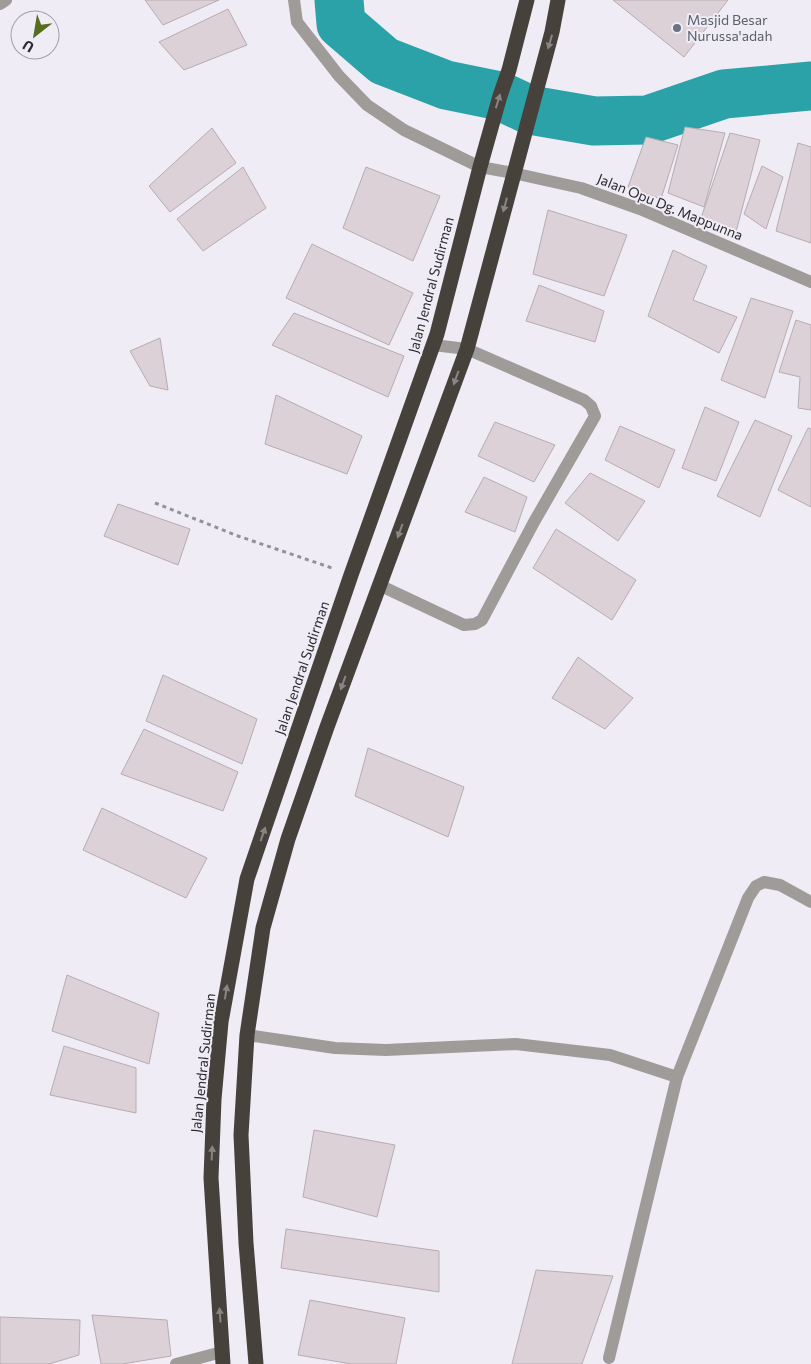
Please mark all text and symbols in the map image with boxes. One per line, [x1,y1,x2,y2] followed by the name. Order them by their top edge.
[10,10,60,60] north arrow
[687,11,772,44] place label: Masjid Besar Nurussa'adah
[671,22,683,34] marker: Masjid Besar Nurussa'adah
[545,34,553,49] one-way arrow
[19,37,37,56] text: U
[495,93,503,108] one-way arrow
[595,170,745,244] street label: Jalan Opu Dg. Mappunna
[500,198,508,213] one-way arrow
[404,215,457,355] street label: Jalan Jendral Sudirman
[452,371,460,386] one-way arrow
[396,523,403,538] one-way arrow
[271,599,332,737] street label: Jalan Jendral Sudirman
[339,676,347,691] one-way arrow
[260,826,267,841] one-way arrow
[223,983,231,999] one-way arrow
[187,992,218,1134] street label: Jalan Jendral Sudirman
[208,1145,216,1161] one-way arrow
[215,1307,223,1323] one-way arrow

